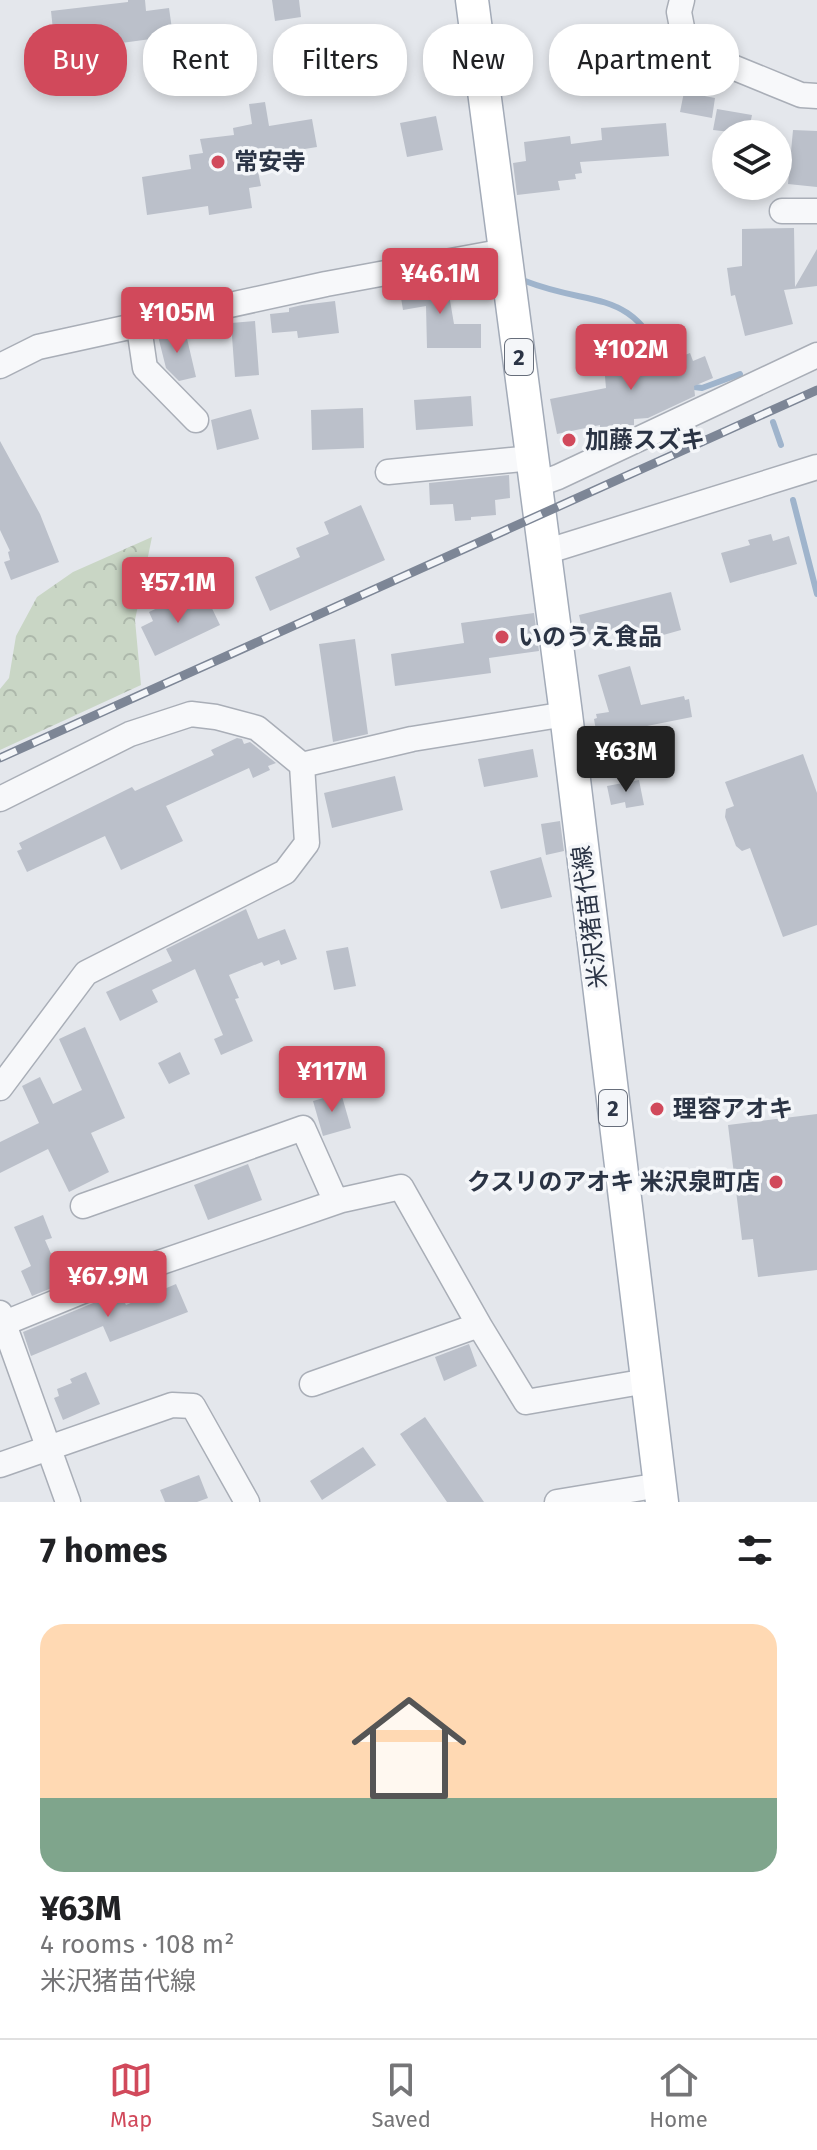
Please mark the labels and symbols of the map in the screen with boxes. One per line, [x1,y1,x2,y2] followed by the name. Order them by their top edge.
[234,148,306,176] place label: 常安寺
[209,153,227,171] marker: 常安寺
[375,248,505,316] pin: ¥46.1M
[121,287,233,355] pin: ¥105M
[575,324,687,392] pin: ¥102M
[505,339,533,375] road number: 2
[585,426,705,454] place label: 加藤スズキ
[560,431,578,449] marker: 加藤スズキ
[113,557,243,625] pin: ¥57.1M
[518,623,662,651] place label: いのうえ食品
[493,628,511,646] marker: いのうえ食品
[579,726,673,794] pin: ¥63M
[567,844,613,990] street label: 米沢猪苗代線
[276,1046,388,1114] pin: ¥117M
[599,1090,627,1126] road number: 2
[673,1095,793,1123] place label: 理容アオキ
[648,1100,666,1118] marker: 理容アオキ
[467,1168,760,1196] place label: クスリのアオキ 米沢泉町店
[767,1173,785,1191] marker: クスリのアオキ 米沢泉町店
[43,1251,173,1319] pin: ¥67.9M

